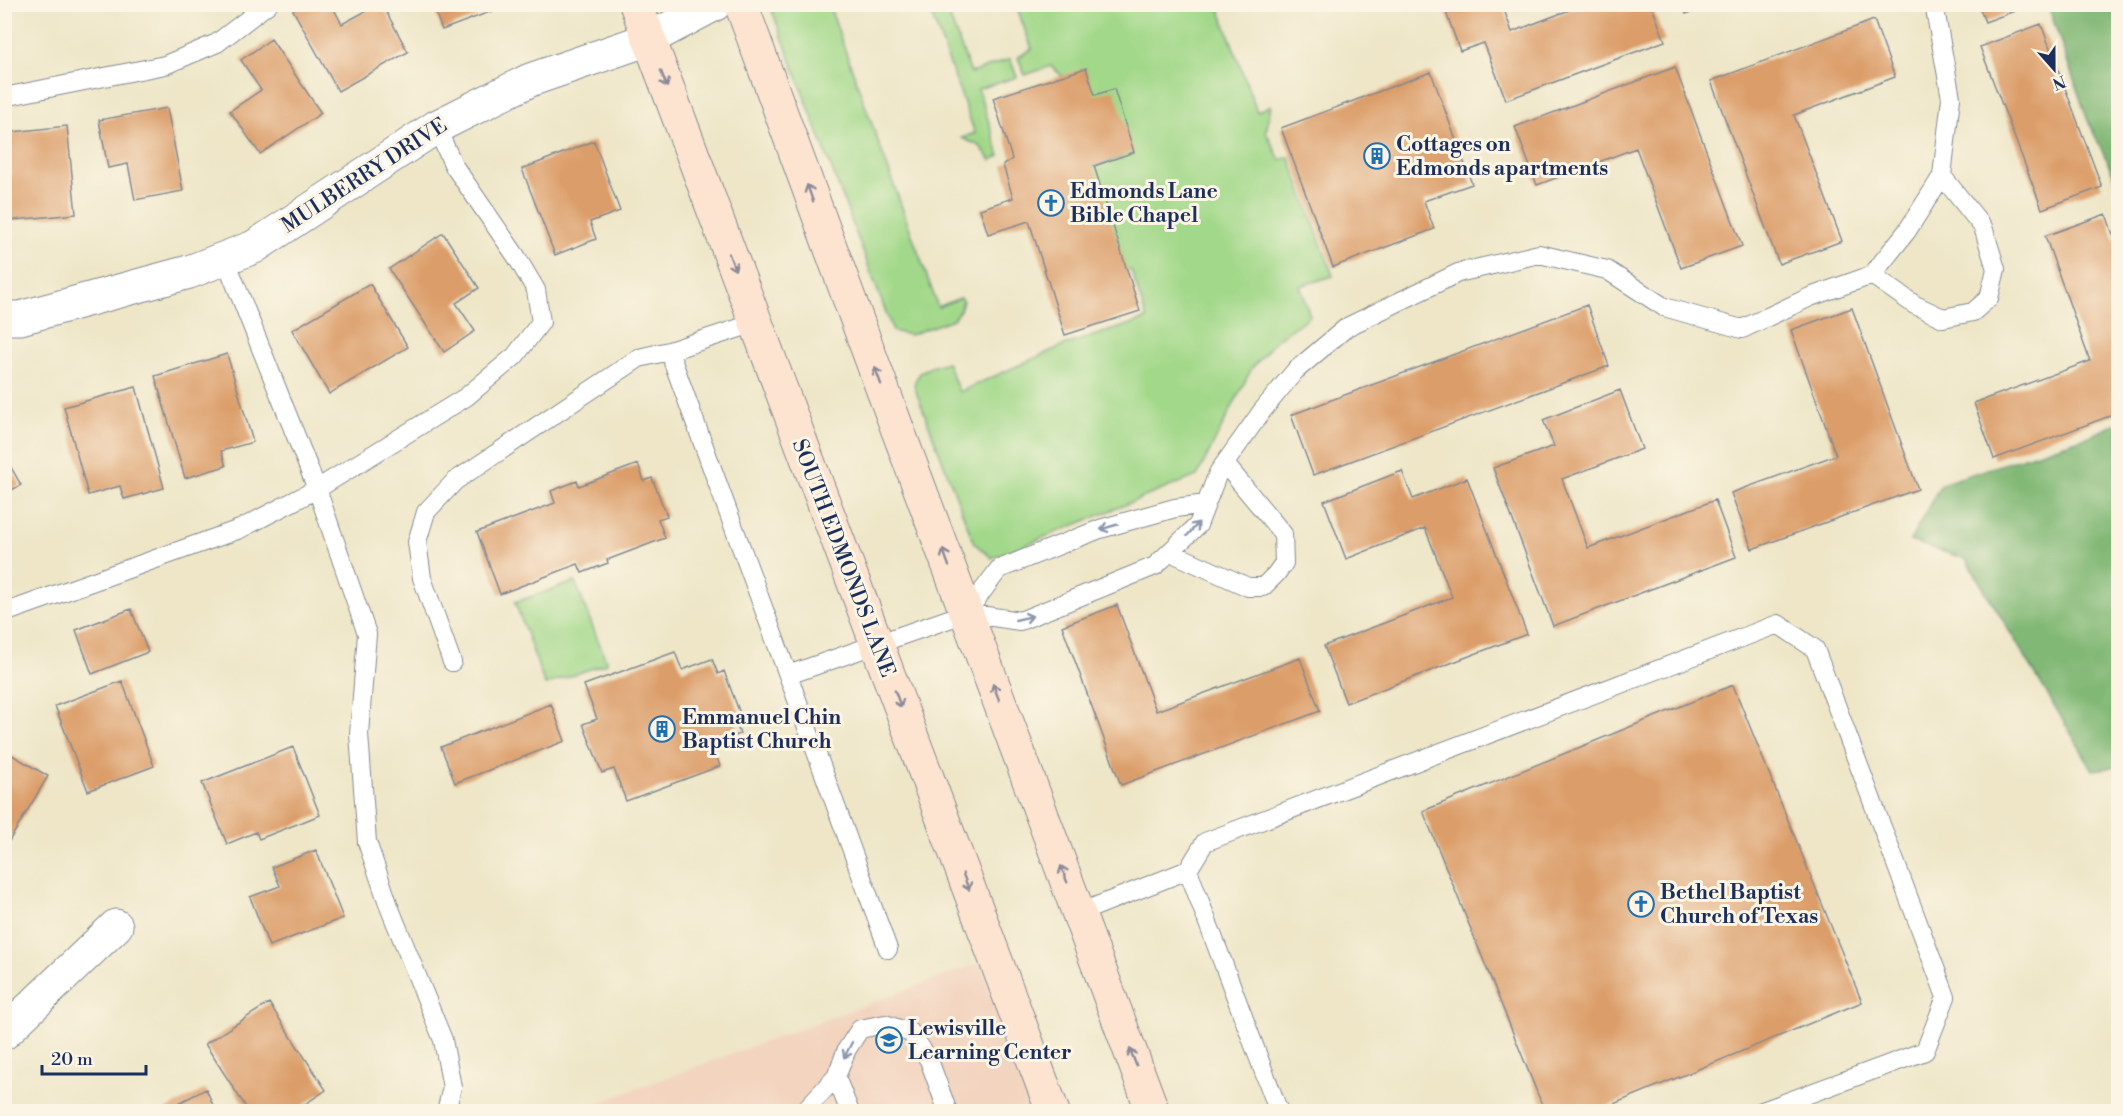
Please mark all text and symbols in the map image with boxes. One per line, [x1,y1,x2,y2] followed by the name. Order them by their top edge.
[2024,39,2084,99] north arrow
[659,69,670,88] one-way arrow
[2049,70,2069,94] text: N
[277,113,452,239] street label: MULBERRY DRIVE
[1396,132,1608,182] place label: Cottages on Edmonds apartments
[1362,141,1392,171] building icon: Cottages on Edmonds apartments
[1070,179,1218,229] place label: Edmonds Lane Bible Chapel
[804,184,815,202] one-way arrow
[1036,188,1066,218] church icon: Edmonds Lane Bible Chapel
[728,252,739,270] one-way arrow
[871,367,882,385] one-way arrow
[786,436,901,681] street label: SOUTH EDMONDS LANE
[1186,521,1200,536] one-way arrow
[1100,522,1119,533] one-way arrow
[939,549,950,568] one-way arrow
[1014,611,1033,623] one-way arrow
[989,683,1000,701] one-way arrow
[893,690,904,708] one-way arrow
[682,705,841,755] place label: Emmanuel Chin Baptist Church
[647,714,677,744] building icon: Emmanuel Chin Baptist Church
[1058,865,1069,884] one-way arrow
[962,872,973,891] one-way arrow
[1660,880,1818,930] place label: Bethel Baptist Church of Texas
[1626,889,1656,919] church icon: Bethel Baptist Church of Texas
[908,1016,1072,1066] place label: Lewisville Learning Center
[874,1025,904,1055] school or university icon: Lewisville Learning Center
[42,1038,146,1076] scale bar
[842,1040,854,1058] one-way arrow
[51,1048,93,1071] text: 20 m
[1127,1048,1138,1067] one-way arrow

